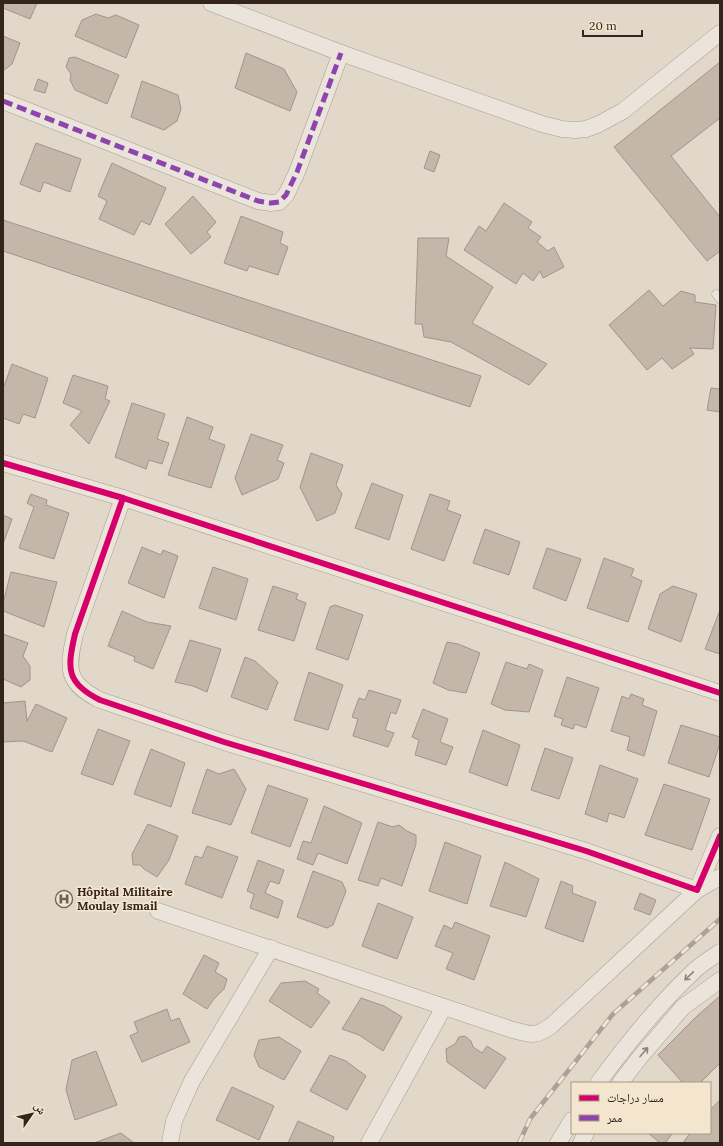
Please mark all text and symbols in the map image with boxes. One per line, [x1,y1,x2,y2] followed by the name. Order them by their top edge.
[583,12,642,38] scale bar
[589,18,617,33] text: 20 m
[77,884,173,913] place label: Hôpital Militaire Moulay Ismail
[54,889,74,909] hospital icon: Hôpital Militaire Moulay Ismail
[684,971,694,980] one-way arrow
[640,1047,649,1058] one-way arrow
[571,1082,711,1134] legend
[607,1090,664,1105] text: مسار دراجات
[12,1094,52,1134] north arrow
[30,1100,50,1118] text: ش
[606,1110,622,1125] text: ممر

